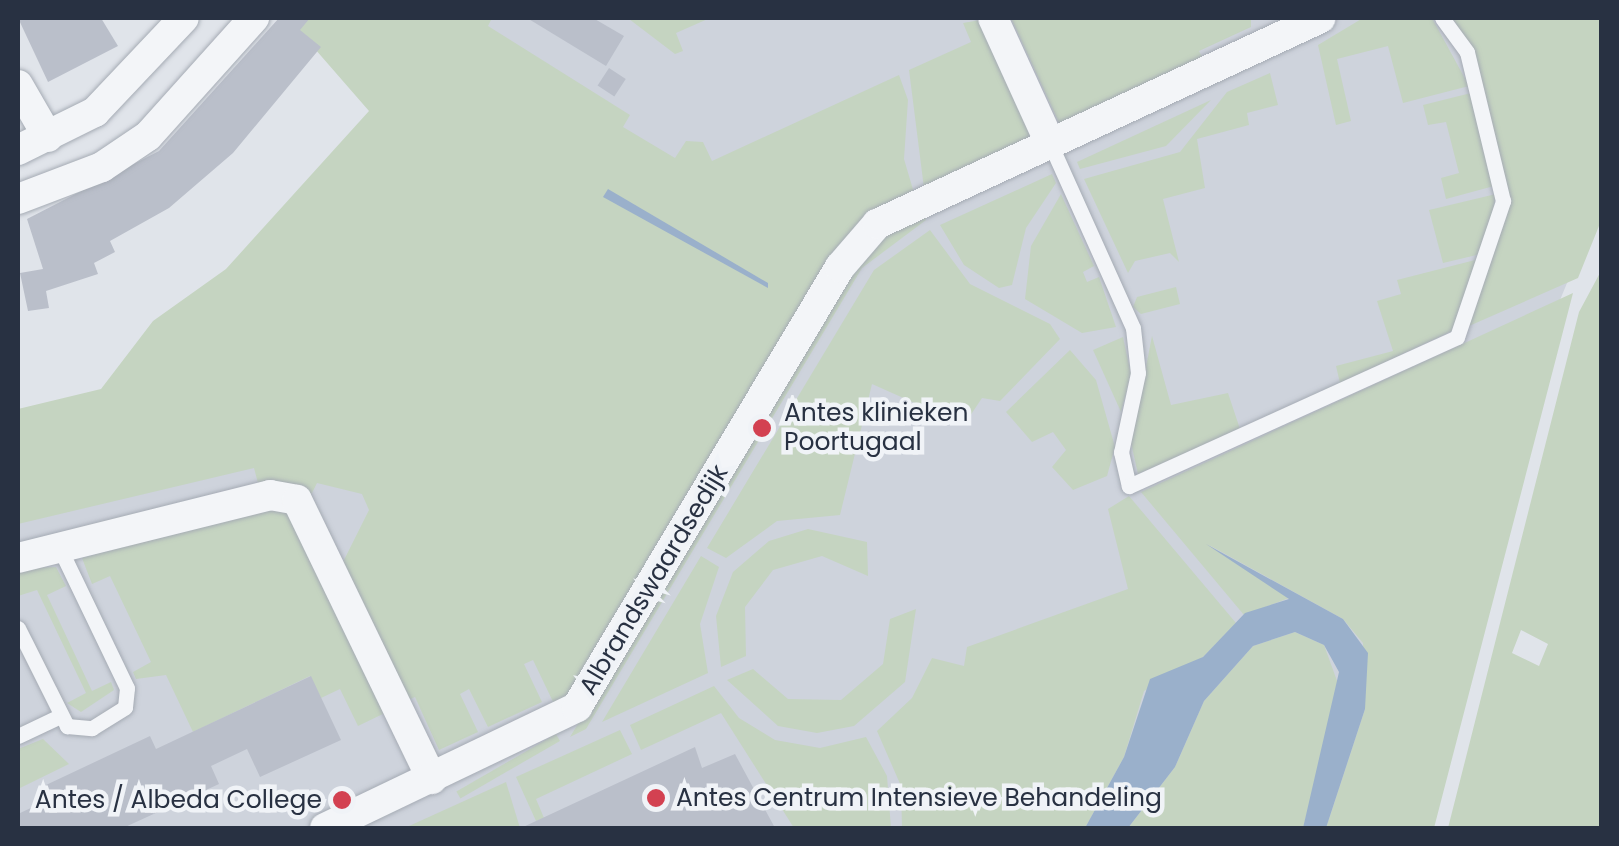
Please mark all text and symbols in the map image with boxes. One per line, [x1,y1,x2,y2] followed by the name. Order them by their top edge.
[784,399,968,458] place label: Antes klinieken Poortugaal
[749,415,775,441] marker: Antes klinieken Poortugaal
[573,459,735,701] street label: Albrandswaardsedijk
[676,783,1162,813] place label: Antes Centrum Intensieve Behandeling
[35,785,322,815] place label: Antes / Albeda College
[645,787,667,809] marker: Antes Centrum Intensieve Behandeling
[331,789,353,811] marker: Antes / Albeda College

